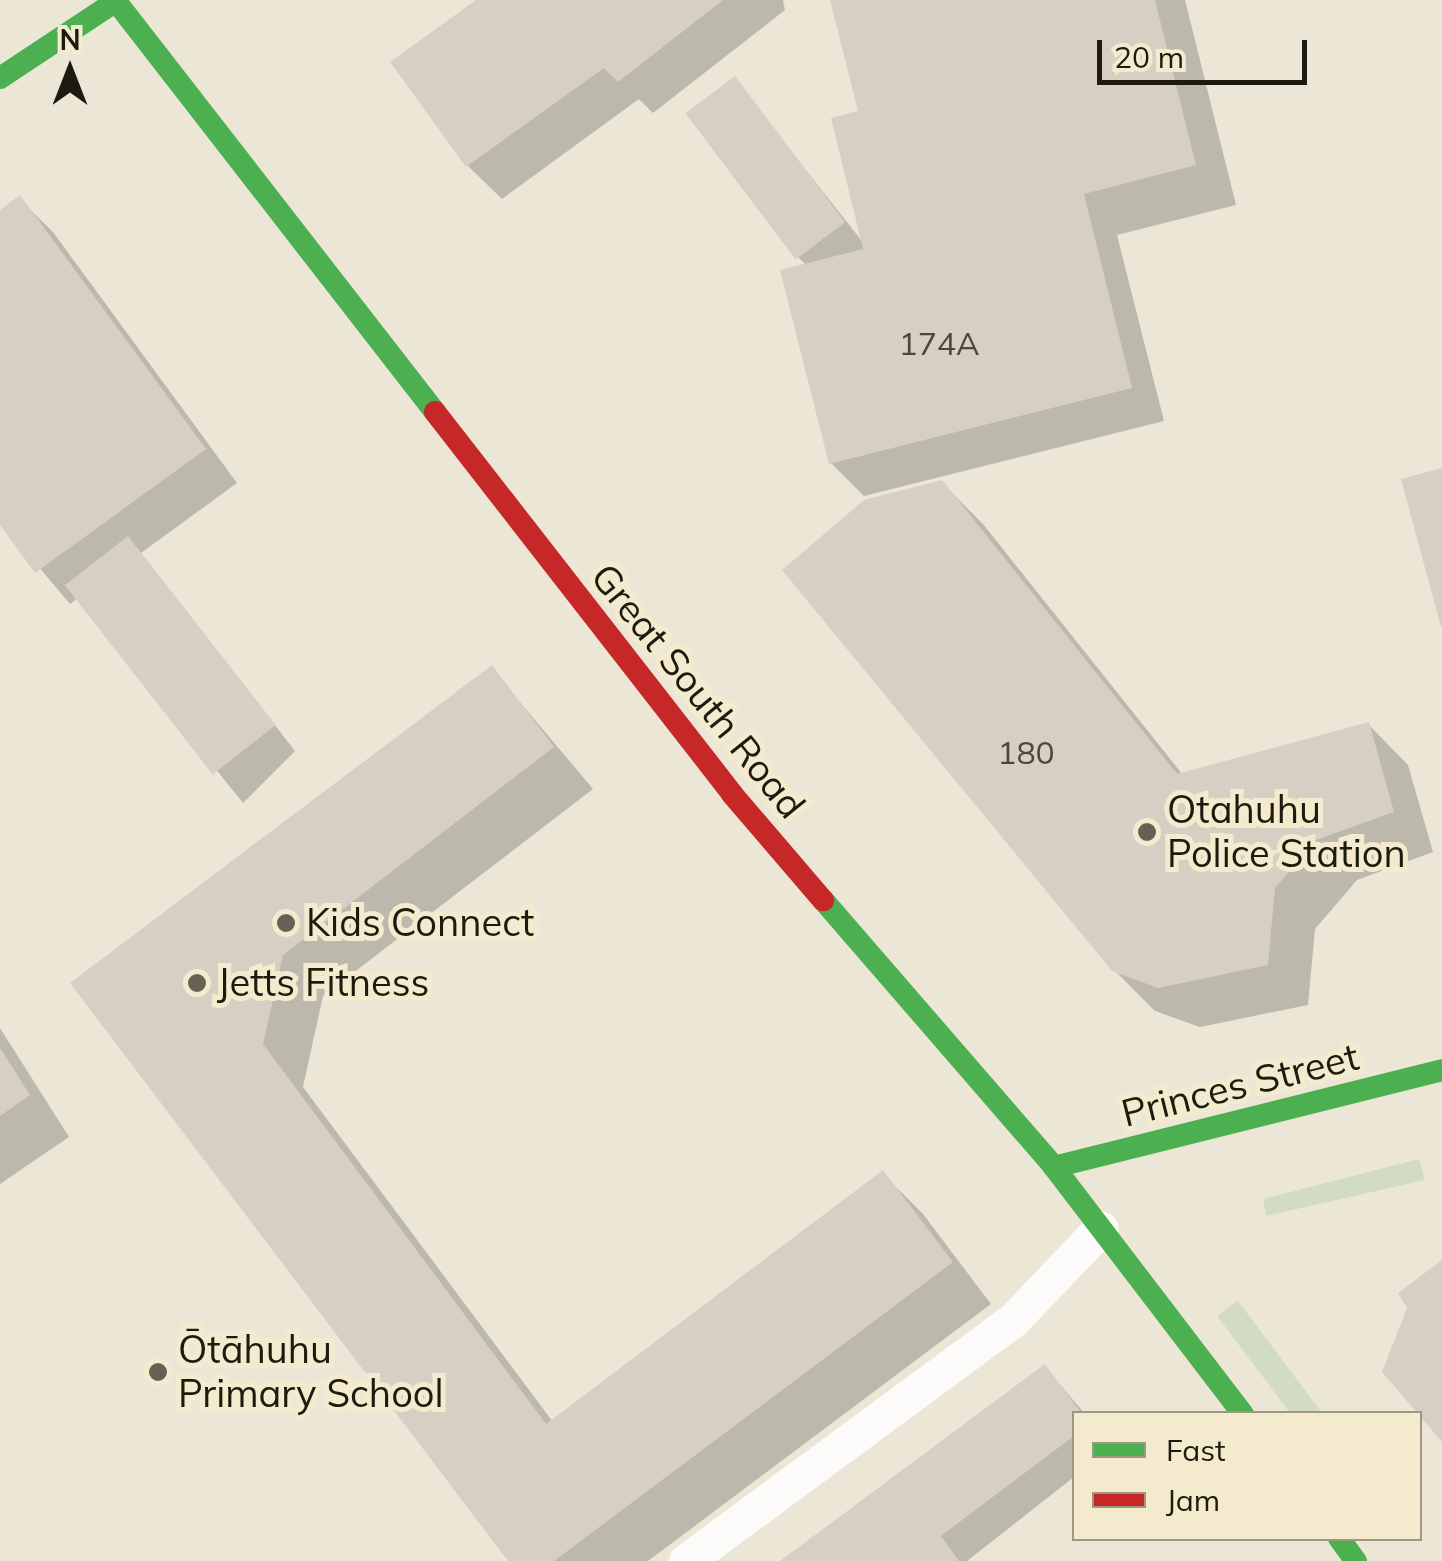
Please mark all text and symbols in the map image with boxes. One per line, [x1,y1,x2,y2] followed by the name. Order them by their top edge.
[20,20,120,120] north arrow
[1102,20,1312,82] scale bar
[59,22,81,57] text: N
[1114,38,1184,76] text: 20 m
[898,324,980,362] house number: 174A
[581,555,815,827] street label: Great South Road
[997,733,1055,771] house number: 180
[1167,787,1406,876] place label: Otahuhu Police Station
[1136,821,1158,843] marker: Otahuhu Police Station
[306,900,534,946] place label: Kids Connect
[275,912,297,934] marker: Kids Connect
[217,960,429,1006] place label: Jetts Fitness
[186,972,208,994] marker: Jetts Fitness
[1117,1034,1363,1136] street label: Princes Street
[178,1327,444,1416] place label: Ōtāhuhu Primary School
[147,1361,169,1383] marker: Ōtāhuhu Primary School
[1072,1411,1422,1541] legend
[1166,1431,1226,1469] text: Fast
[1166,1481,1220,1519] text: Jam

